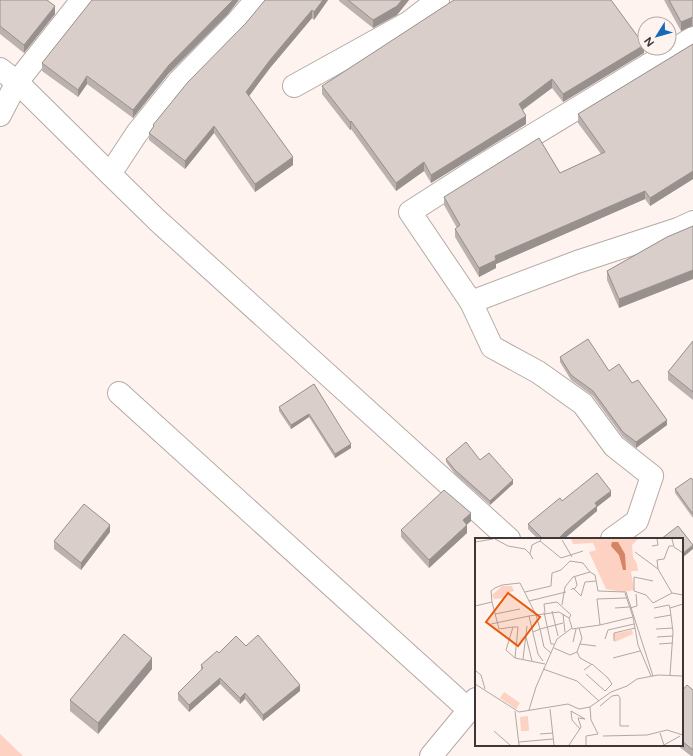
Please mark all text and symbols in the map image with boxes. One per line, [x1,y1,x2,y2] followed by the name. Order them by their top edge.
[637,16,677,56] north arrow
[642,34,657,49] text: N
[475,538,683,746] inset map

